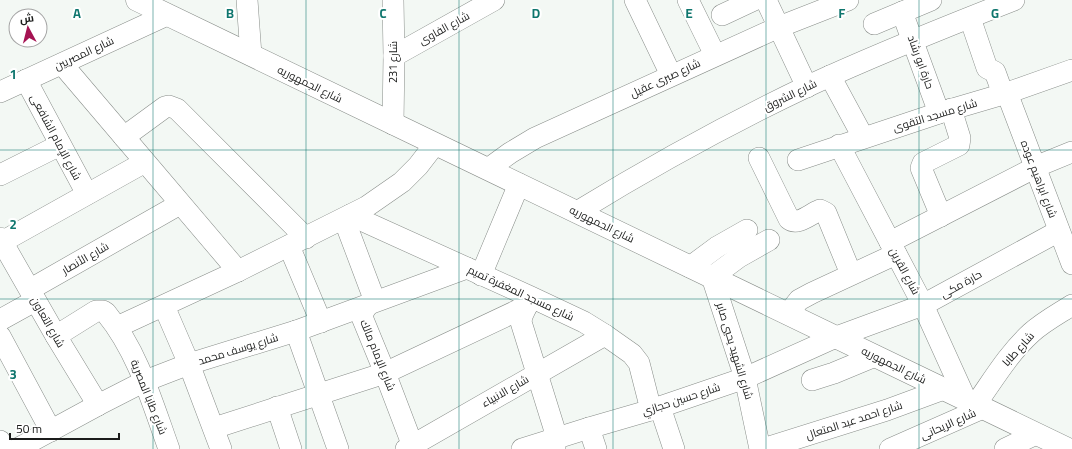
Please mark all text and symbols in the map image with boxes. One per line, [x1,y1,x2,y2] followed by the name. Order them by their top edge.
[73,1,81,25] text: A
[226,1,234,25] text: B
[379,1,387,25] text: C
[532,1,540,25] text: D
[685,1,693,25] text: E
[839,1,846,25] text: F
[991,1,999,25] text: G
[415,6,473,50] street label: شارع الفاوى
[19,7,35,29] text: ش
[8,8,48,48] north arrow
[51,30,117,76] street label: شارع المصريين
[902,32,940,92] street label: حارة ابو رشاد
[383,41,403,83] street label: شارع 231
[626,53,704,103] street label: شارع صبرى عقيل
[274,60,346,108] street label: شارع الجمهوريه
[9,62,17,86] text: 1
[760,73,820,117] street label: شارع الشروق
[25,90,87,184] street label: شارع الإمام الشافعى
[890,93,980,137] street label: شارع مسجد التقوى
[1015,137,1063,221] street label: شارع ابراهيم عوده
[566,200,638,248] street label: شارع الجمهوريه
[9,212,17,236] text: 2
[57,236,113,280] street label: شارع الأنصار
[884,244,926,298] street label: شارع القرين
[464,260,578,326] street label: شارع مسجد المغفرة تميم
[936,264,986,304] street label: حارة مكى
[25,293,71,351] street label: شارع التعاون
[710,299,759,402] street label: شارع الشهيد يحيي صابر
[355,316,401,394] street label: شارع الإمام مالك
[195,327,281,371] street label: شارع يوسف محمد
[997,327,1039,371] street label: شارع طابا
[858,341,930,389] street label: شارع الجمهوريه
[125,356,173,438] street label: شارع طابا المصرية
[9,362,17,386] text: 3
[477,369,533,413] street label: شارع الانبياء
[639,377,723,421] street label: شارع حسين حجازي
[803,395,905,445] street label: شارع احمد عبد المتعال
[917,403,979,445] street label: شارع الريحانى
[10,415,119,441] scale bar
[16,417,42,440] text: 50 m

